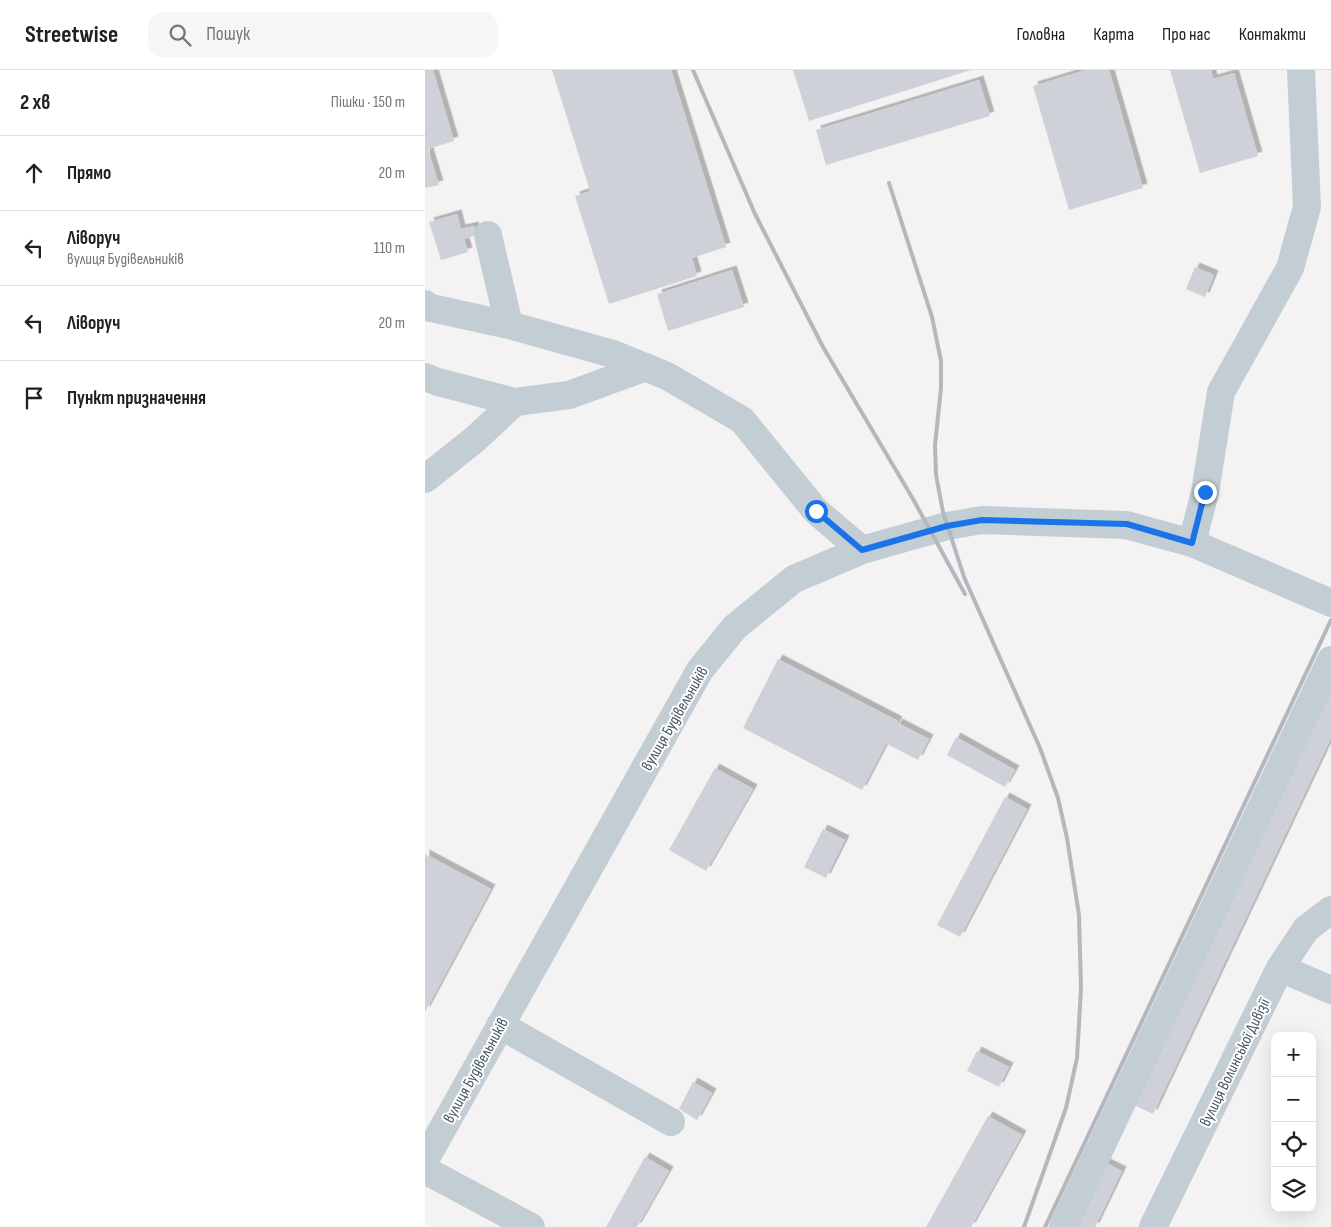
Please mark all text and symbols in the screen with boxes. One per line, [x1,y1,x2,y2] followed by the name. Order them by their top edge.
[148,12,498,57] search box
[25,20,118,49] text: Streetwise
[166,21,194,49] icon: search
[206,23,250,46] text: Пошук
[1017,24,1065,45] text: Головна
[1093,24,1134,45] text: Карта
[1162,24,1211,45] text: Про нас
[1239,24,1306,45] text: Контакти
[20,90,50,115] text: 2 хв
[331,93,405,112] text: Пішки · 150 m
[20,159,48,187] icon: ahead
[67,162,111,185] text: Прямо
[378,164,405,183] text: 20 m
[67,227,120,250] text: Ліворуч
[20,234,48,262] icon: left
[374,239,405,258] text: 110 m
[67,250,184,269] text: вулиця Будівельників
[20,309,48,337] icon: left
[67,312,120,335] text: Ліворуч
[378,314,405,333] text: 20 m
[20,384,48,412] icon: arrive
[67,387,206,410] text: Пункт призначення
[1194,481,1217,504] route end
[805,500,828,523] route start
[638,663,713,774] street label: вулиця Будівельників
[1196,995,1275,1130] street label: вулиця Волинської Дивізії
[440,1015,513,1126] street label: вулиця Будівельників
[1271,1032,1316,1212] map controls
[1271,1032,1316,1077] button: +
[1271,1077,1316,1122] button: −
[1271,1122,1316,1167] button: locate
[1271,1167,1316,1212] button: layers

